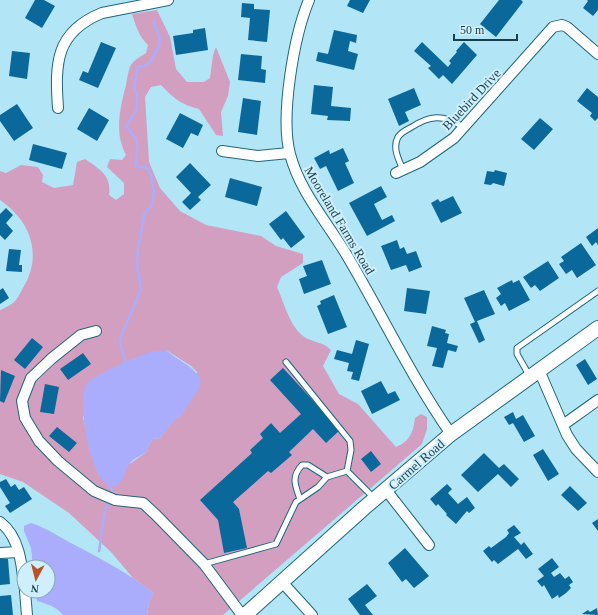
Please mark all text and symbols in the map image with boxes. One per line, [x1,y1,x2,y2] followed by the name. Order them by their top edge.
[454,16,517,42] scale bar
[460,23,485,37] text: 50 m
[439,65,504,133] street label: Bluebird Drive
[301,163,378,277] street label: Mooreland Farms Road
[385,436,448,493] street label: Carmel Road
[16,559,56,599] north arrow
[30,582,39,595] text: N

